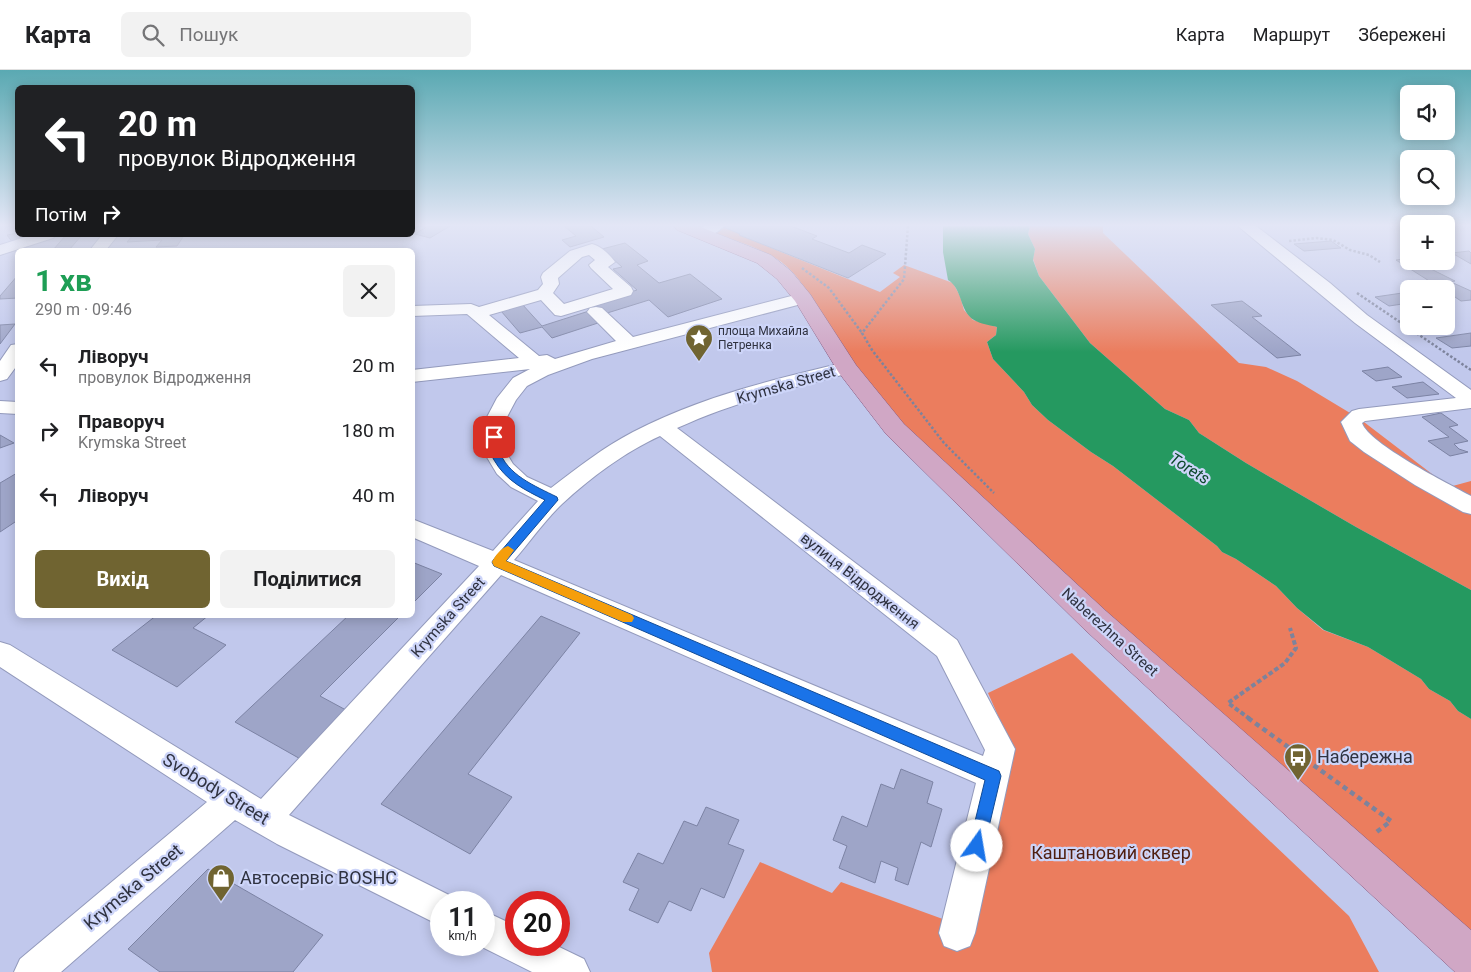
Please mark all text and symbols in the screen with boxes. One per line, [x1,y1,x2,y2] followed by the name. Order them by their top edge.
[121,12,471,57] search box
[25,21,91,49] text: Карта
[139,21,167,49] icon: search
[179,23,238,46] text: Пошук
[1176,24,1225,45] text: Карта
[1253,24,1330,45] text: Маршрут
[1358,24,1446,45] text: Збережені
[1400,85,1455,335] map controls
[1400,85,1455,140] button: sound
[118,104,197,145] text: 20 m
[35,105,100,170] icon: left
[118,146,356,171] text: провулок Відродження
[1400,150,1455,205] button: search
[97,200,125,228] icon: right
[35,203,87,226] text: Потім
[1400,215,1455,270] button: +
[35,263,92,298] text: 1 хв
[343,265,395,317] button: close
[1400,280,1455,335] button: −
[35,300,132,319] text: 290 m · 09:46
[684,323,714,362] place icon: площа Михайла Петренка
[718,324,808,352] place label: площа Михайла Петренка
[78,345,149,368] text: Ліворуч
[35,352,63,380] icon: left
[352,354,395,377] text: 20 m
[735,362,837,408] street label: Krymska Street
[78,368,251,387] text: провулок Відродження
[78,410,164,433] text: Праворуч
[473,416,515,458] pin
[35,417,63,445] icon: right
[342,419,395,442] text: 180 m
[480,423,508,451] icon: arrive
[78,433,186,452] text: Krymska Street
[1166,449,1213,488] water label: Torets
[35,482,63,510] icon: left
[78,484,149,507] text: Ліворуч
[352,484,395,507] text: 40 m
[797,529,923,633] street label: вулиця Відродження
[35,550,210,608] button: Вихід
[220,550,395,608] button: Поділитися
[407,573,489,661] street label: Krymska Street
[1058,584,1162,680] street label: Naberezhna Street
[1283,742,1313,781] bus stop icon: Набережна
[1317,746,1413,767] place label: Набережна
[159,749,273,829] street label: Svobody Street
[950,819,1002,871] position arrow
[79,839,186,934] street label: Krymska Street
[1031,842,1191,863] park label: Каштановий сквер
[206,863,236,902] shop icon: Автосервіс BOSHC
[240,867,397,888] place label: Автосервіс BOSHC
[505,891,570,956] speed limit sign: 20
[448,903,477,932] text: 11
[448,929,477,943] text: km/h

